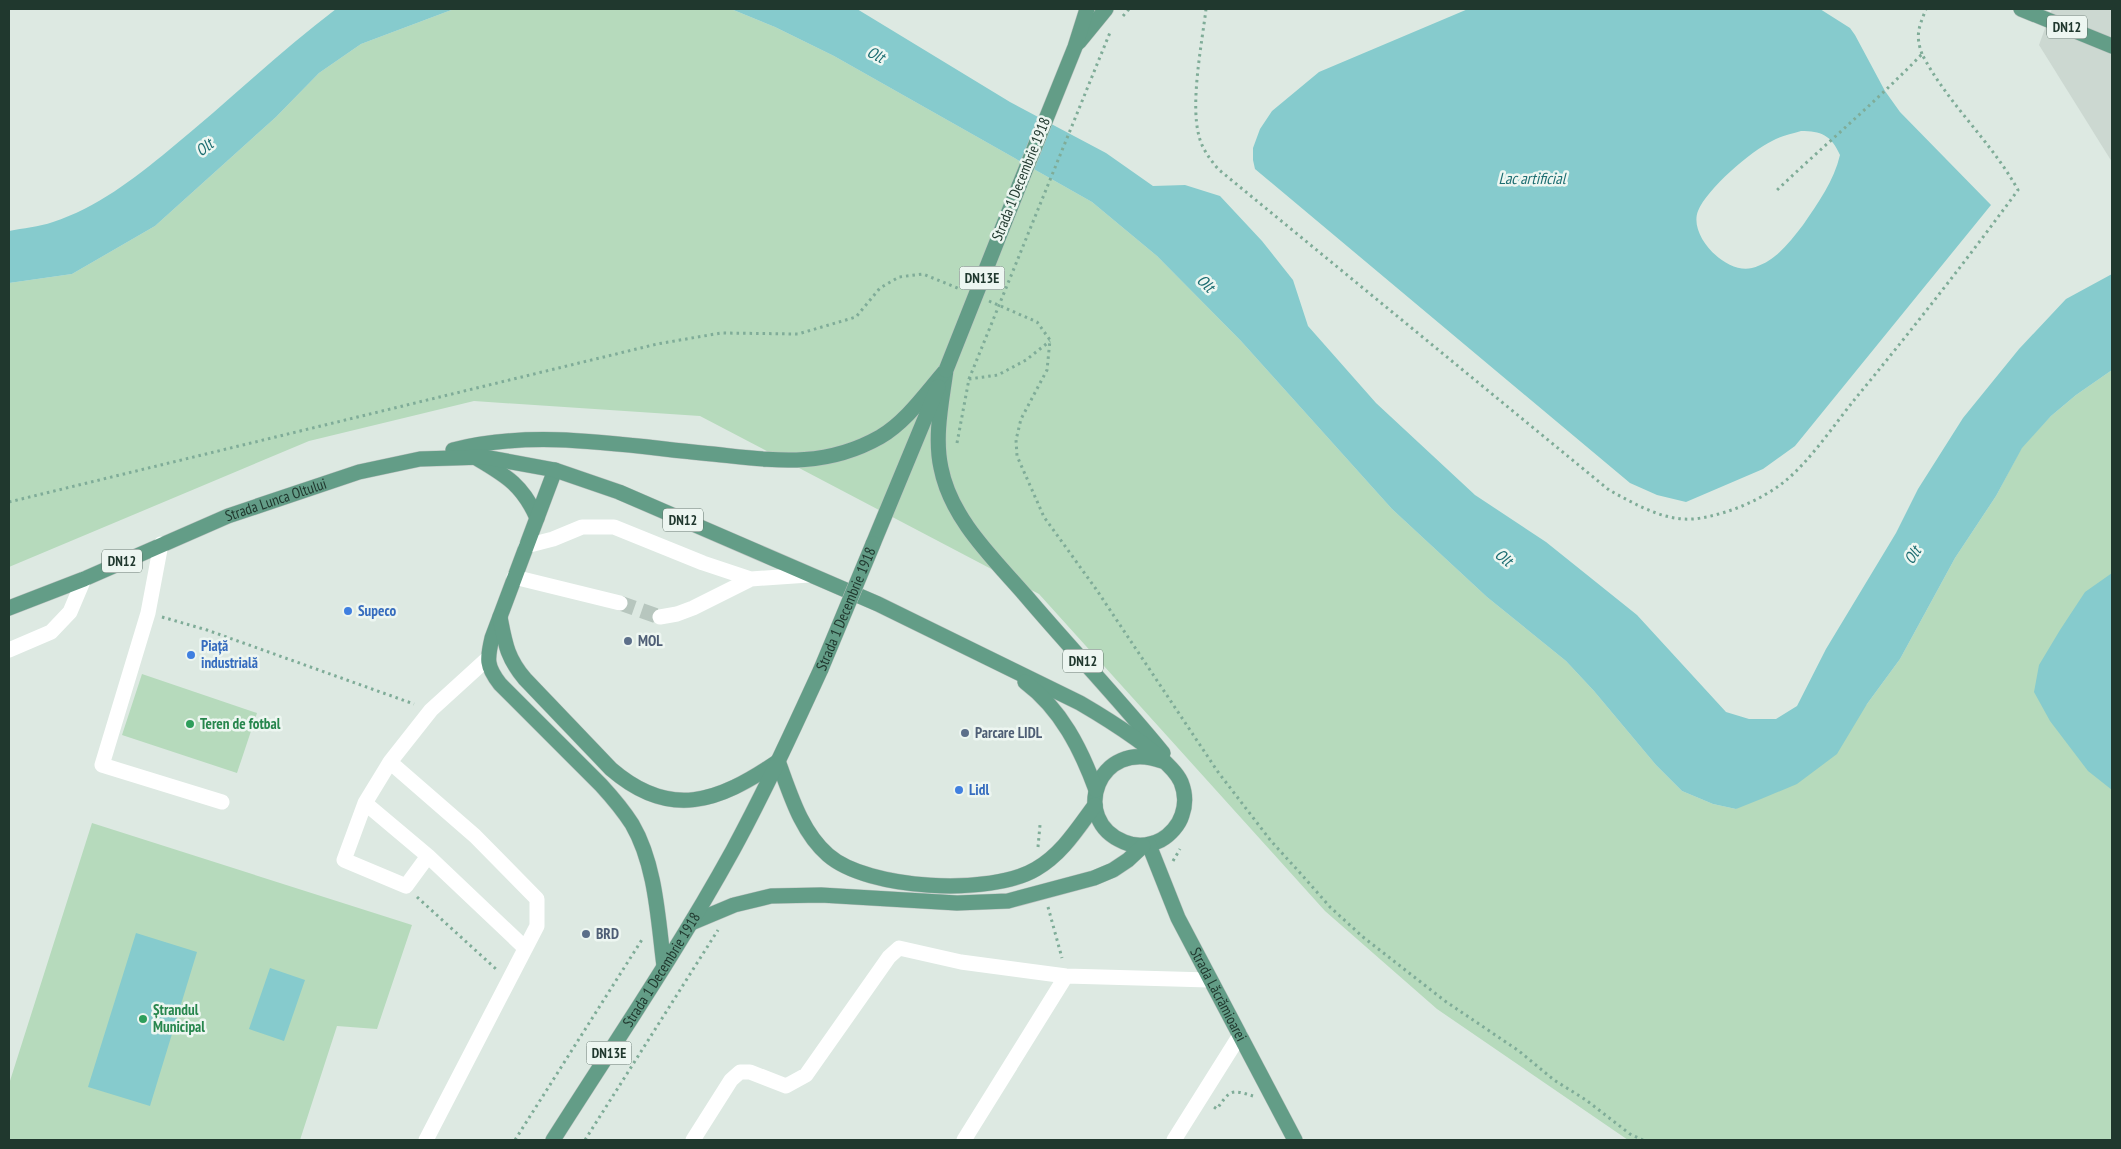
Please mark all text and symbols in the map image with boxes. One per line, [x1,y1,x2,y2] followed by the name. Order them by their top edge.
[2047,16,2087,38] road number: DN12
[864,41,889,67] water label: Olt
[987,114,1054,243] street label: Strada 1 Decembrie 1918
[191,133,218,160] water label: Olt
[1499,168,1567,188] water label: Lac artificial
[960,266,1004,290] road number: DN13E
[1193,270,1220,297] water label: Olt
[222,474,329,525] street label: Strada Lunca Oltului
[663,508,703,532] road number: DN12
[1899,541,1926,568] water label: Olt
[811,544,880,673] street label: Strada 1 Decembrie 1918
[1491,544,1518,571] water label: Olt
[102,550,142,572] road number: DN12
[358,601,396,620] place label: Supeco
[342,605,354,617] marker: Supeco
[638,631,663,650] place label: MOL
[622,635,634,647] marker: MOL
[201,636,258,672] place label: Piață industrială
[185,649,197,661] marker: Piață industrială
[1063,649,1103,672] road number: DN12
[200,714,281,733] place label: Teren de fotbal
[184,718,196,730] marker: Teren de fotbal
[975,723,1043,742] place label: Parcare LIDL
[959,727,971,739] marker: Parcare LIDL
[969,780,989,799] place label: Lidl
[953,784,965,796] marker: Lidl
[618,909,704,1030] street label: Strada 1 Decembrie 1918
[596,924,619,943] place label: BRD
[580,928,592,940] marker: BRD
[1186,944,1251,1044] street label: Strada Lăcrămioarei
[153,1000,205,1036] place label: Ștrandul Municipal
[137,1013,149,1025] marker: Ștrandul Municipal
[586,1042,632,1064] road number: DN13E

